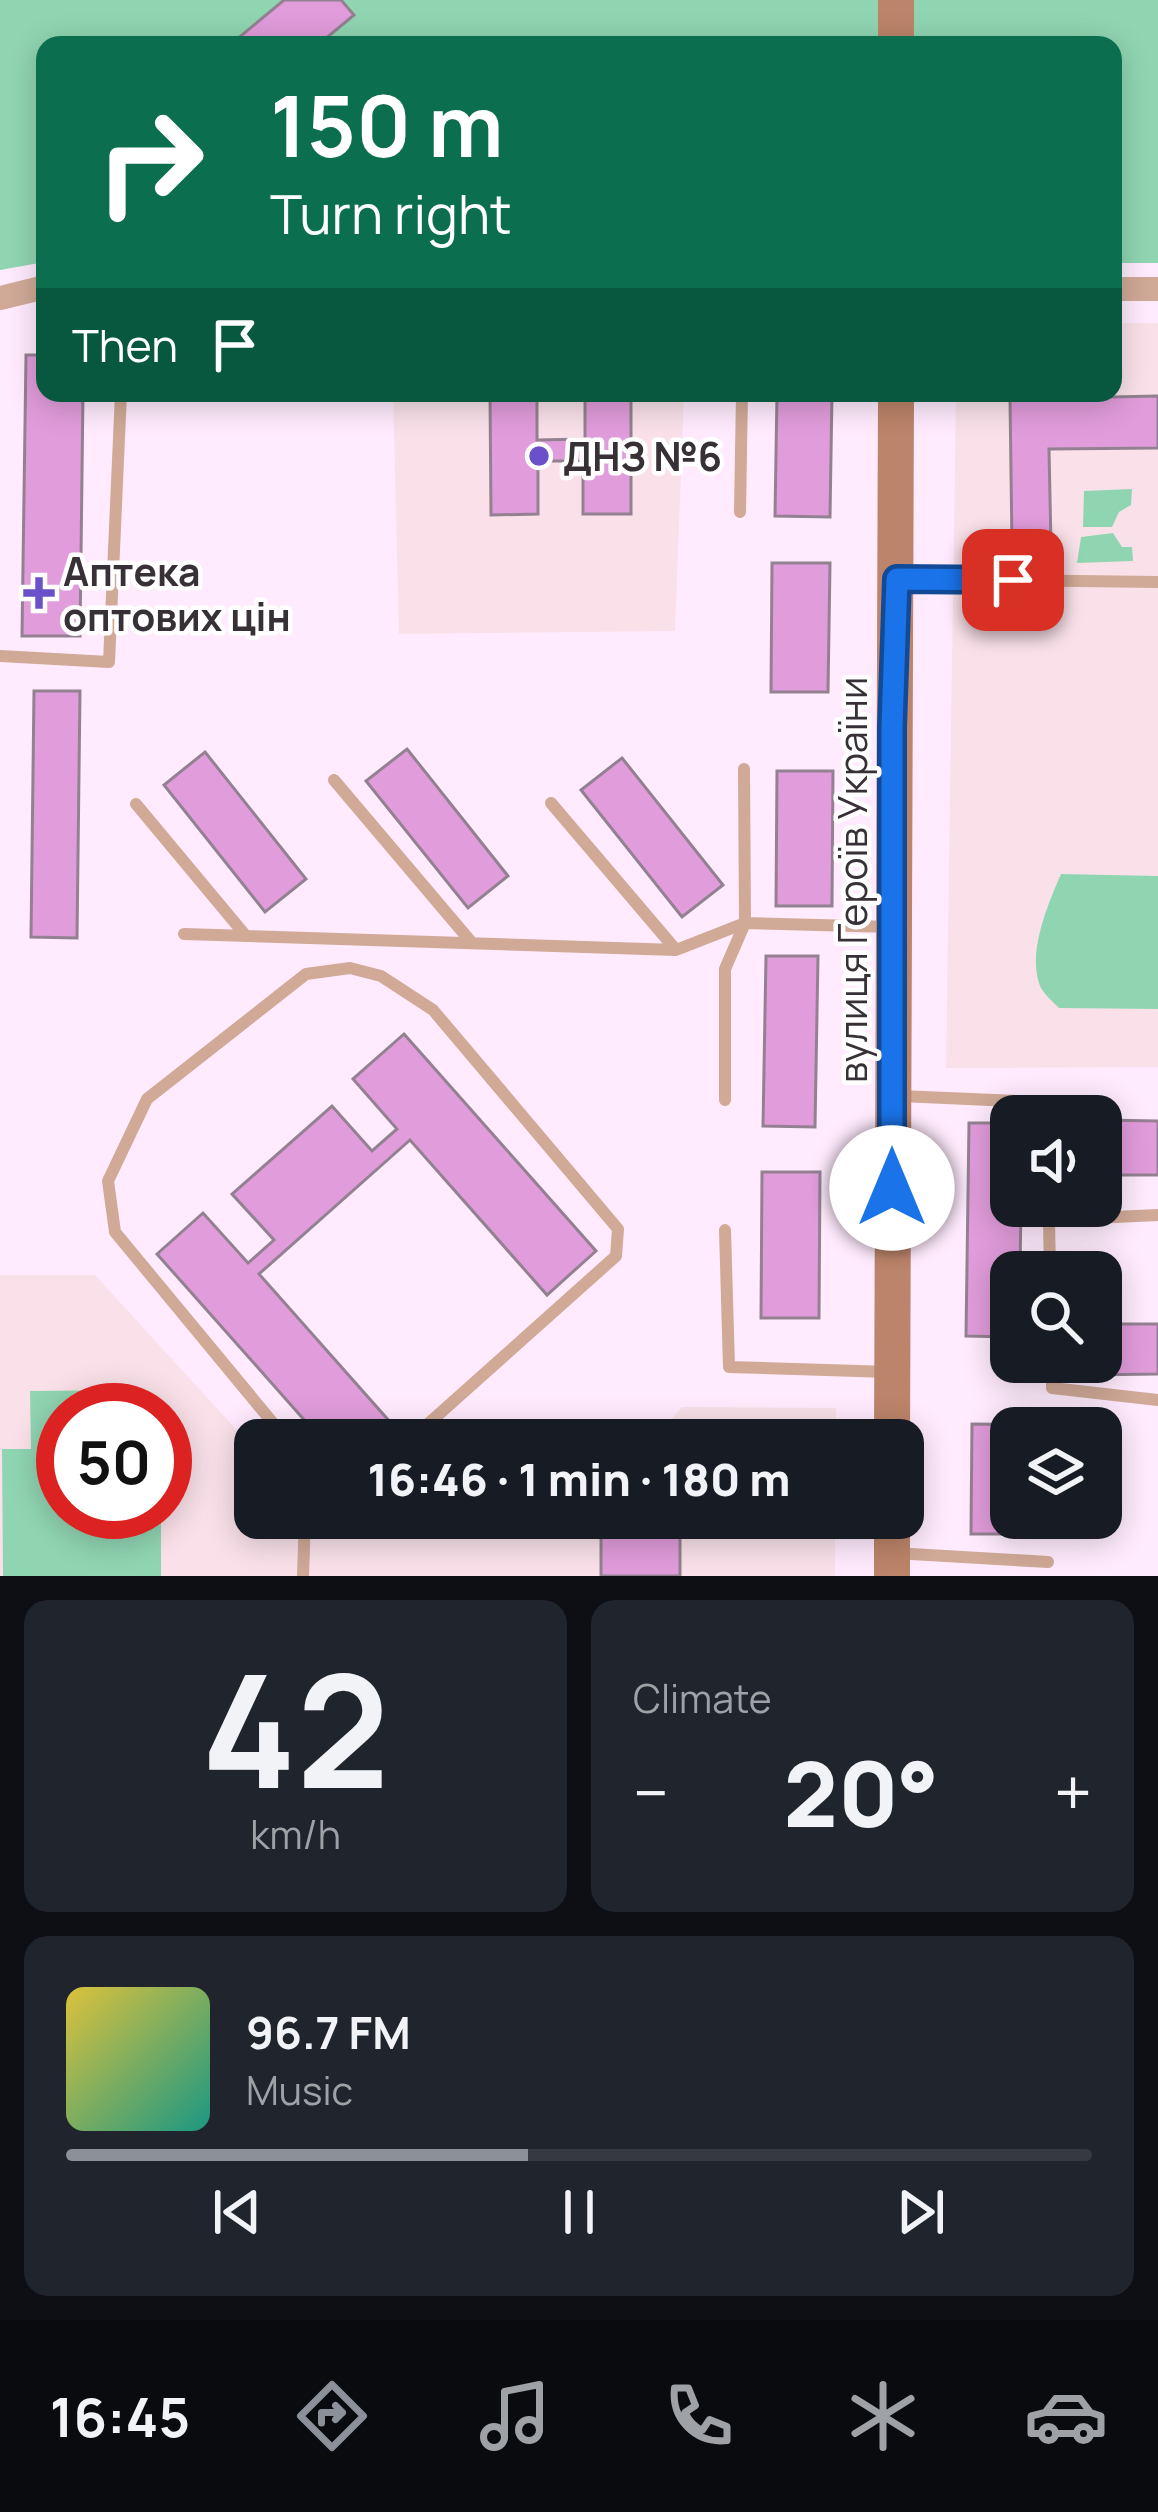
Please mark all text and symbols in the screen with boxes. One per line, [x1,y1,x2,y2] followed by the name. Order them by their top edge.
[270,67,504,182] text: 150 m
[72,84,228,240] icon: right
[270,176,512,250] text: Turn right
[202,312,268,378] icon: arrive
[72,314,178,376] text: Then
[563,429,722,483] place label: ДНЗ №6
[526,443,552,469] marker: ДНЗ №6
[962,529,1064,631] pin
[63,544,291,643] place label: Аптека оптових цін
[980,547,1046,613] icon: arrive
[26,580,52,606] marker: Аптека оптових цін
[825,677,879,1083] street label: вулиця Героїв України
[990,1095,1122,1539] map controls
[990,1095,1122,1227] button: sound
[829,1125,955,1251] position arrow
[990,1251,1122,1383] button: search
[36,1383,192,1539] speed limit sign: 50
[990,1407,1122,1539] button: layers
[368,1448,790,1510] text: 16:46 · 1 min · 180 m
[202,1622,389,1835] text: 42
[633,1671,772,1725] text: Climate
[784,1731,939,1854] text: 20°
[633,1747,669,1837] text: −
[1054,1747,1092,1837] text: +
[250,1807,341,1861] text: km/h
[246,2001,411,2063] text: 96.7 FM
[246,2063,353,2117] text: Music
[204,2179,270,2245] icon: previous
[546,2179,612,2245] icon: pause
[888,2179,954,2245] icon: next
[290,2374,374,2458] icon: directions
[473,2374,557,2458] icon: music
[657,2374,741,2458] icon: phone
[841,2374,925,2458] icon: climate
[1024,2374,1108,2458] icon: car
[50,2379,190,2453] text: 16:45

